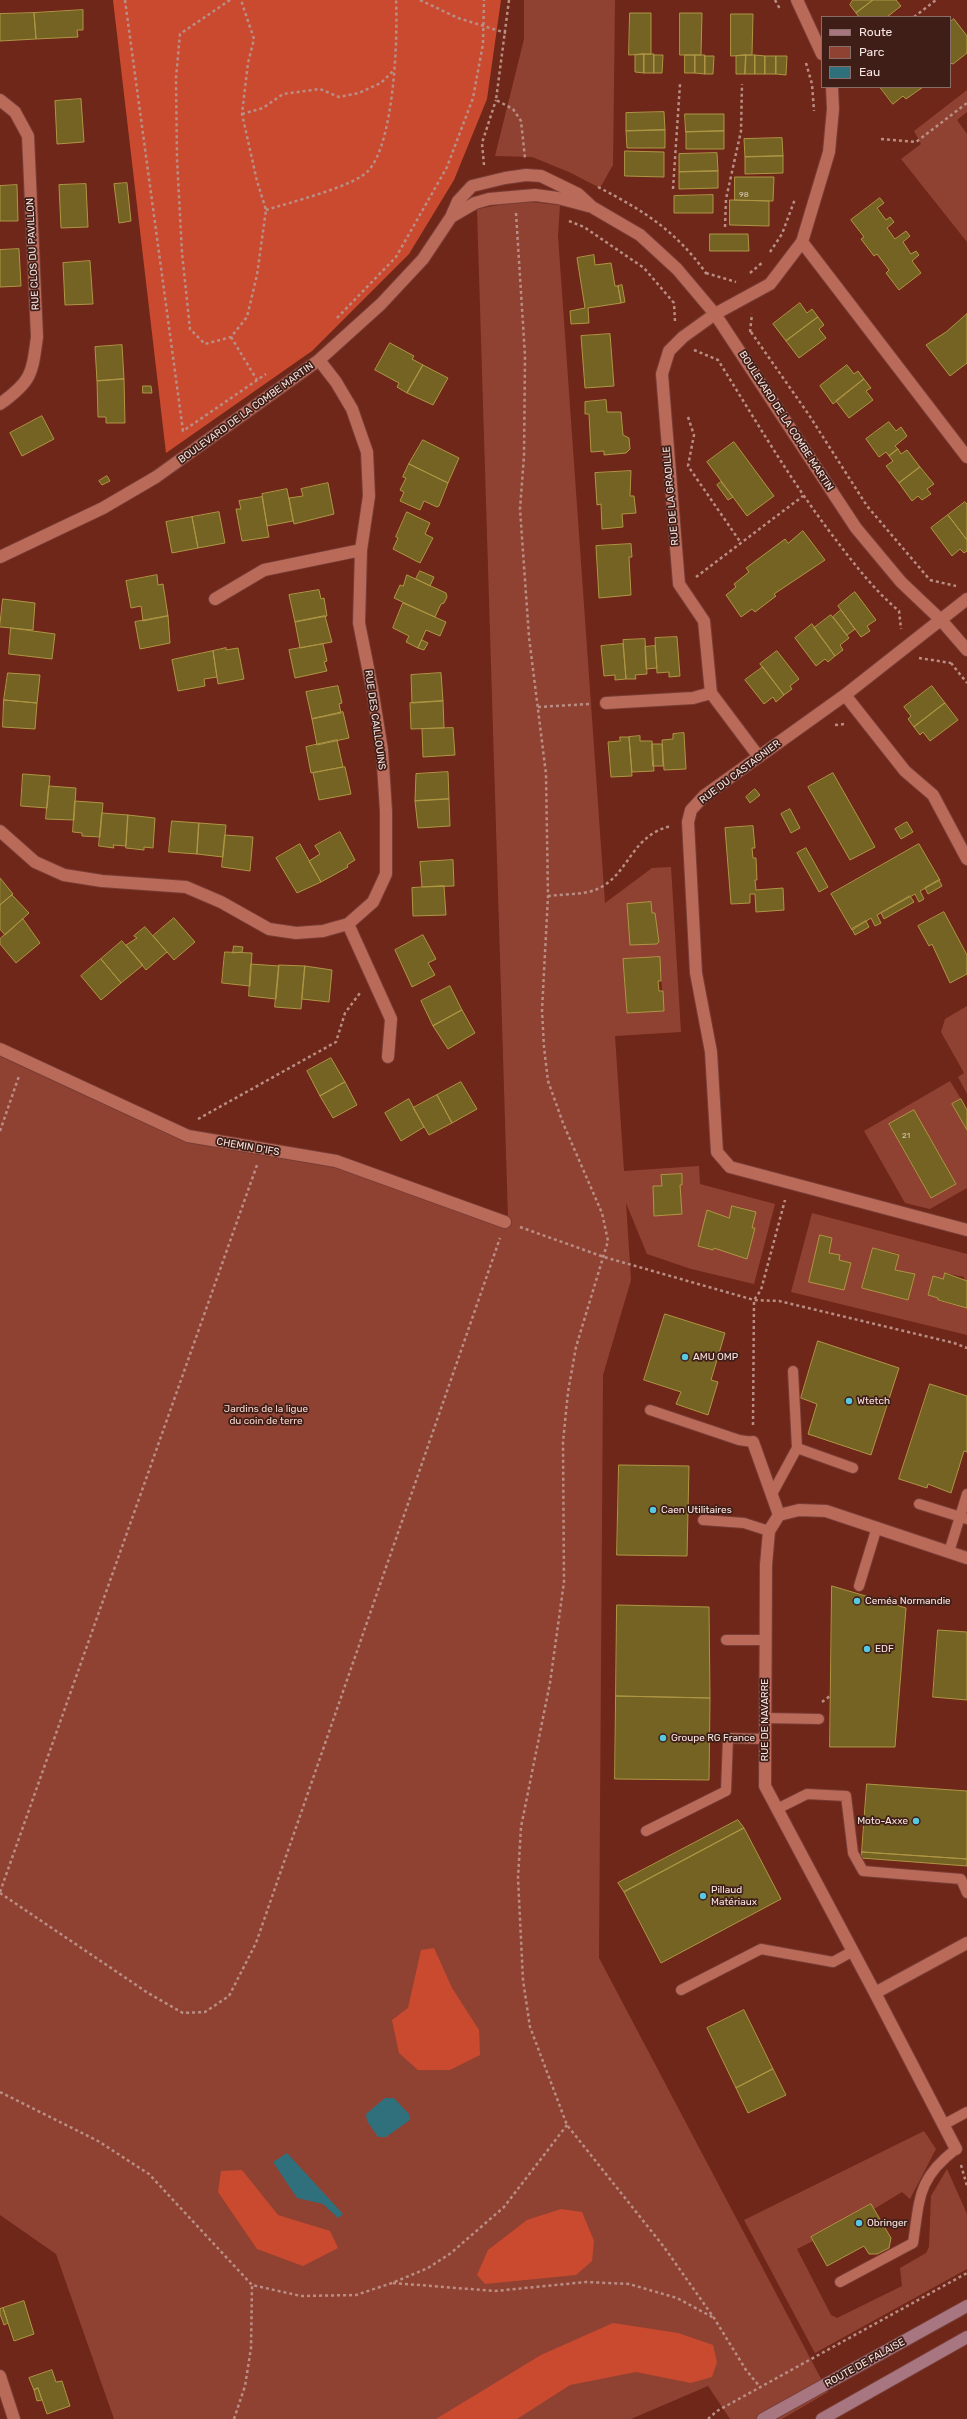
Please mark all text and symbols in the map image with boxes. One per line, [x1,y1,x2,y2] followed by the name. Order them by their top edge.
[821,16,951,88] legend
[859,25,892,39] text: Route
[859,45,884,59] text: Parc
[859,65,880,79] text: Eau
[739,190,749,200] house number: 98
[24,198,42,310] street label: RUE CLOS DU PAVILLON
[736,349,836,493] street label: BOULEVARD DE LA COMBE MARTIN
[176,360,316,466] street label: BOULEVARD DE LA COMBE MARTIN
[661,446,681,546] street label: RUE DE LA GRADILLE
[362,669,388,771] street label: RUE DES CAILLOUINS
[697,738,783,806] street label: RUE DU CASTAGNIER
[902,1131,910,1141] house number: 21
[216,1136,280,1158] street label: CHEMIN D'IFS
[693,1351,738,1363] place label: AMU OMP
[680,1352,690,1362] marker: AMU OMP
[857,1395,890,1407] place label: Wtetch
[844,1396,854,1406] marker: Wtetch
[224,1403,308,1426] park label: Jardins de la ligue du coin de terre
[661,1504,732,1516] place label: Caen Utilitaires
[648,1505,658,1515] marker: Caen Utilitaires
[865,1595,951,1607] place label: Ceméa Normandie
[852,1596,862,1606] marker: Ceméa Normandie
[875,1643,894,1655] place label: EDF
[862,1644,872,1654] marker: EDF
[759,1679,771,1761] street label: RUE DE NAVARRE
[671,1732,755,1744] place label: Groupe RG France
[658,1733,668,1743] marker: Groupe RG France
[857,1815,908,1827] place label: Moto-Axxe
[911,1816,921,1826] marker: Moto-Axxe
[711,1884,757,1908] place label: Pillaud Matériaux
[698,1891,708,1901] marker: Pillaud Matériaux
[867,2217,907,2229] place label: Obringer
[854,2218,864,2228] marker: Obringer
[823,2336,907,2390] street label: ROUTE DE FALAISE

